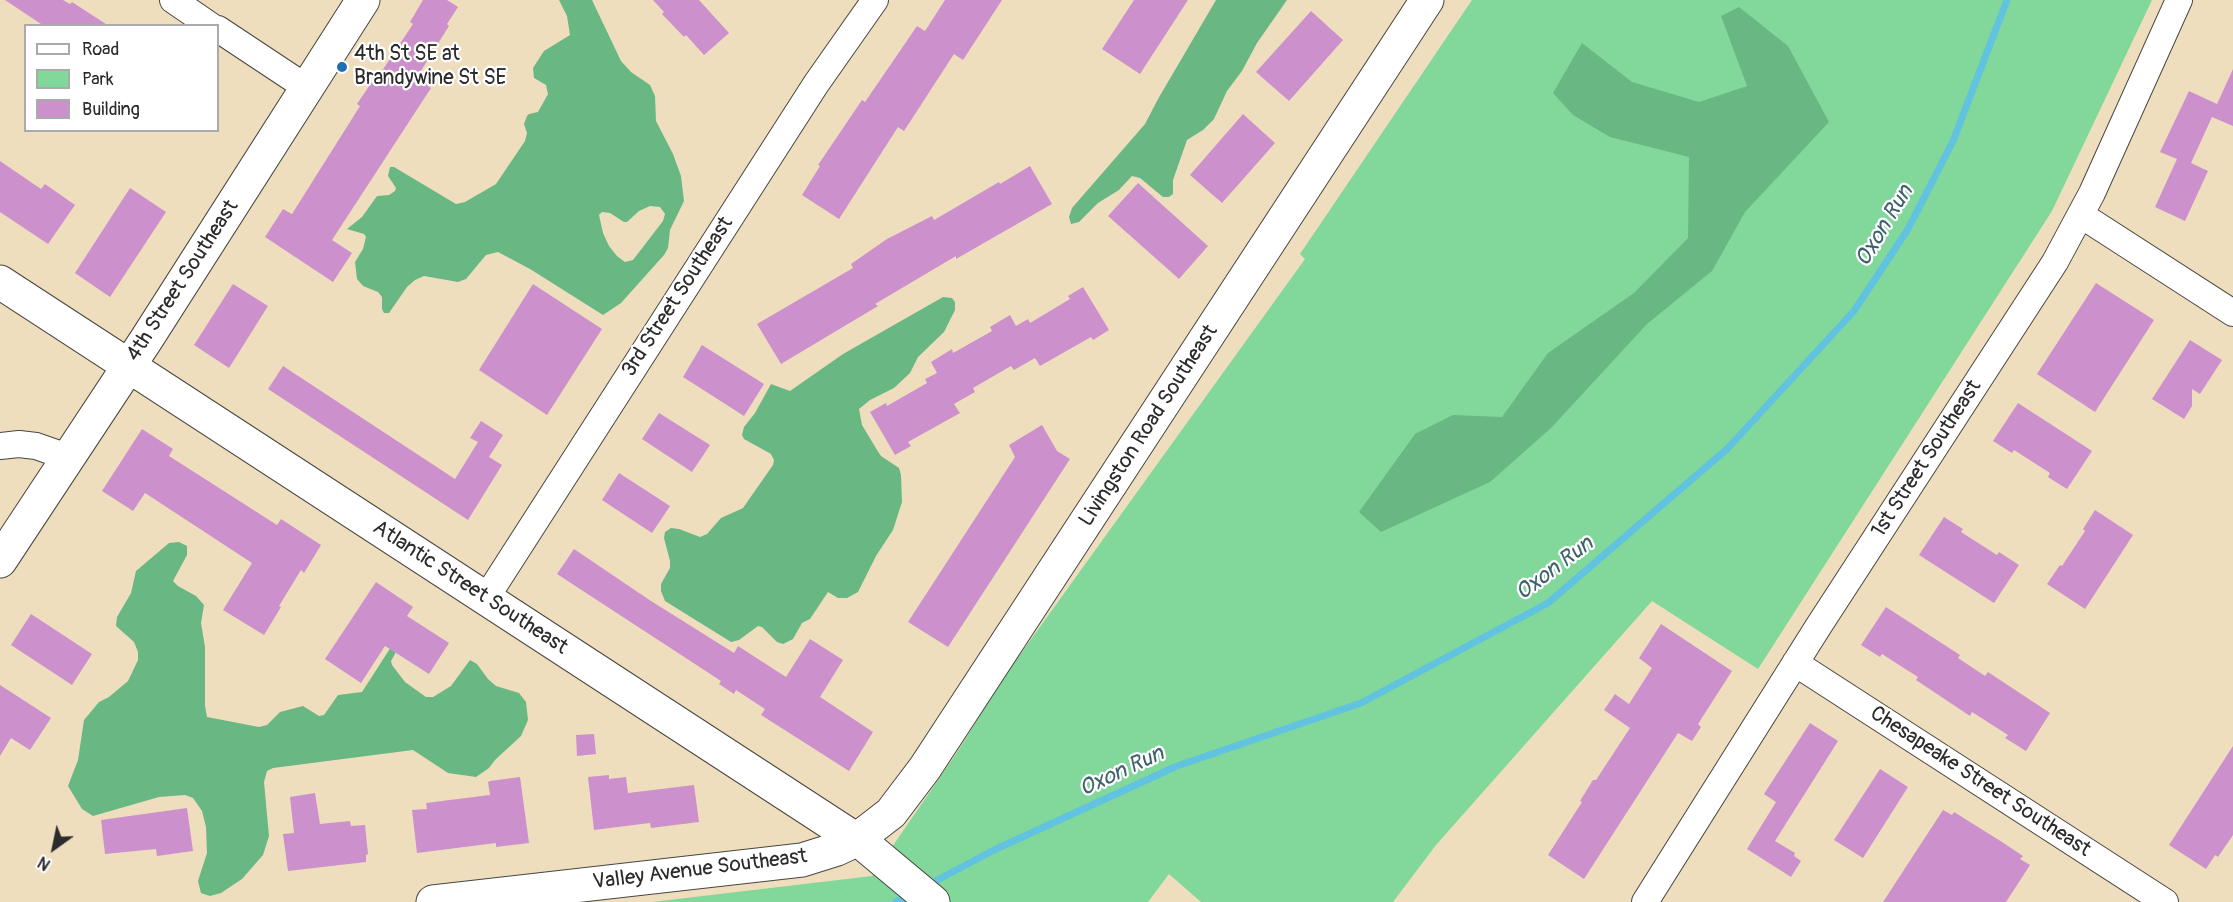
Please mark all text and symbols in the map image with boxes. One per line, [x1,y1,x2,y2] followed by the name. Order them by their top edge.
[24,24,219,132] legend
[82,38,119,61] text: Road
[354,42,507,92] place label: 4th St SE at Brandywine St SE
[335,60,349,74] marker: 4th St SE at Brandywine St SE
[82,68,114,91] text: Park
[82,98,140,121] text: Building
[1850,181,1920,271] water label: Oxon Run
[122,196,244,366] street label: 4th Street Southeast
[617,212,739,382] street label: 3rd Street Southeast
[1074,320,1224,532] street label: Livingston Road Southeast
[1867,376,1987,542] street label: 1st Street Southeast
[368,516,572,660] street label: Atlantic Street Southeast
[1511,531,1599,607] water label: Oxon Run
[1865,701,2095,863] street label: Chesapeake Street Southeast
[1076,741,1168,803] water label: Oxon Run
[24,818,84,878] north arrow
[591,844,809,896] street label: Valley Avenue Southeast
[34,852,54,874] text: N

